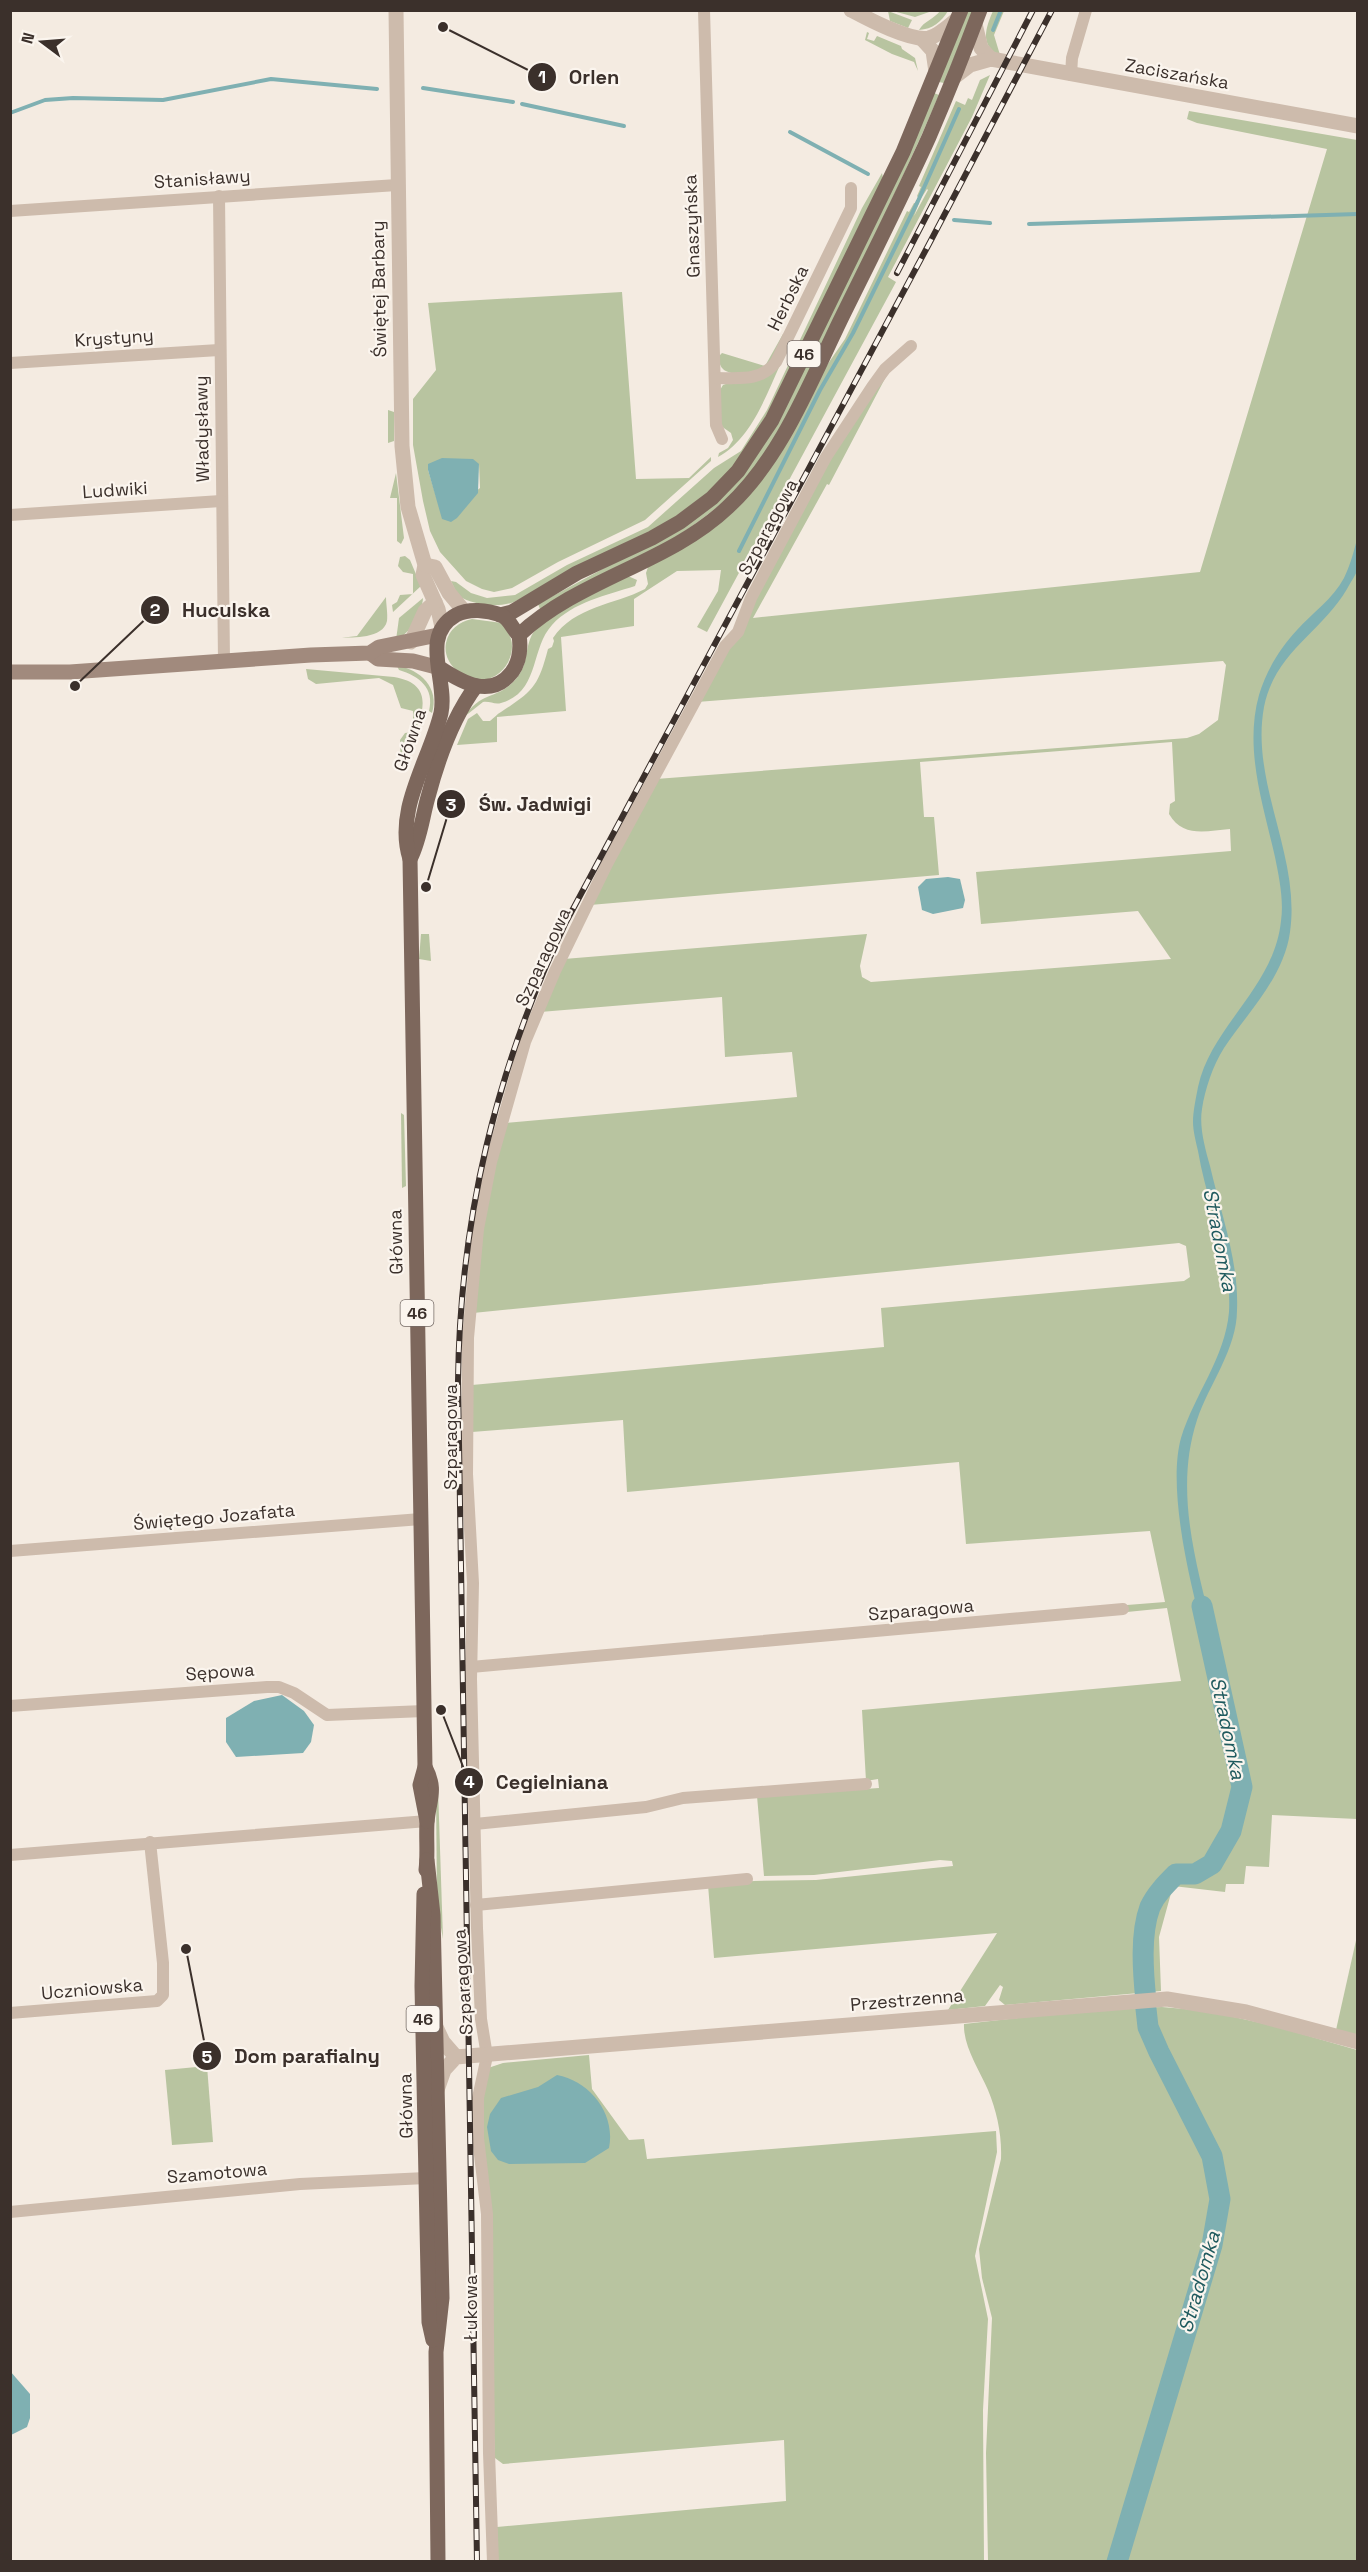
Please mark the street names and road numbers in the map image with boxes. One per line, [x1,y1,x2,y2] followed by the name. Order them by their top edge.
[1123,53,1231,94] street label: Zaciszańska
[153,164,251,193] street label: Stanisławy
[678,174,705,278] street label: Gnaszyńska
[366,220,391,358] street label: Świętej Barbary
[762,261,813,334] street label: Herbska
[74,323,154,352] street label: Krystyny
[788,341,820,367] road number: 46
[189,375,214,483] street label: Władysławy
[733,475,803,579] street label: Szparagowa
[82,476,148,503] street label: Ludwiki
[388,705,431,774] street label: Główna
[510,904,575,1010] street label: Szparagowa
[383,1209,408,1275] street label: Główna
[400,1300,434,1326] road number: 46
[439,1384,462,1490] street label: Szparagowa
[132,1498,296,1535] street label: Świętego Jozafata
[867,1593,975,1626] street label: Szparagowa
[185,1658,255,1685] street label: Sępowa
[447,1928,478,2036] street label: Szparagowa
[40,1973,144,2004] street label: Uczniowska
[849,1983,965,2016] street label: Przestrzenna
[406,2006,440,2032] road number: 46
[393,2073,418,2139] street label: Główna
[166,2157,268,2188] street label: Szamotowa
[459,2275,482,2341] street label: Łukowa

